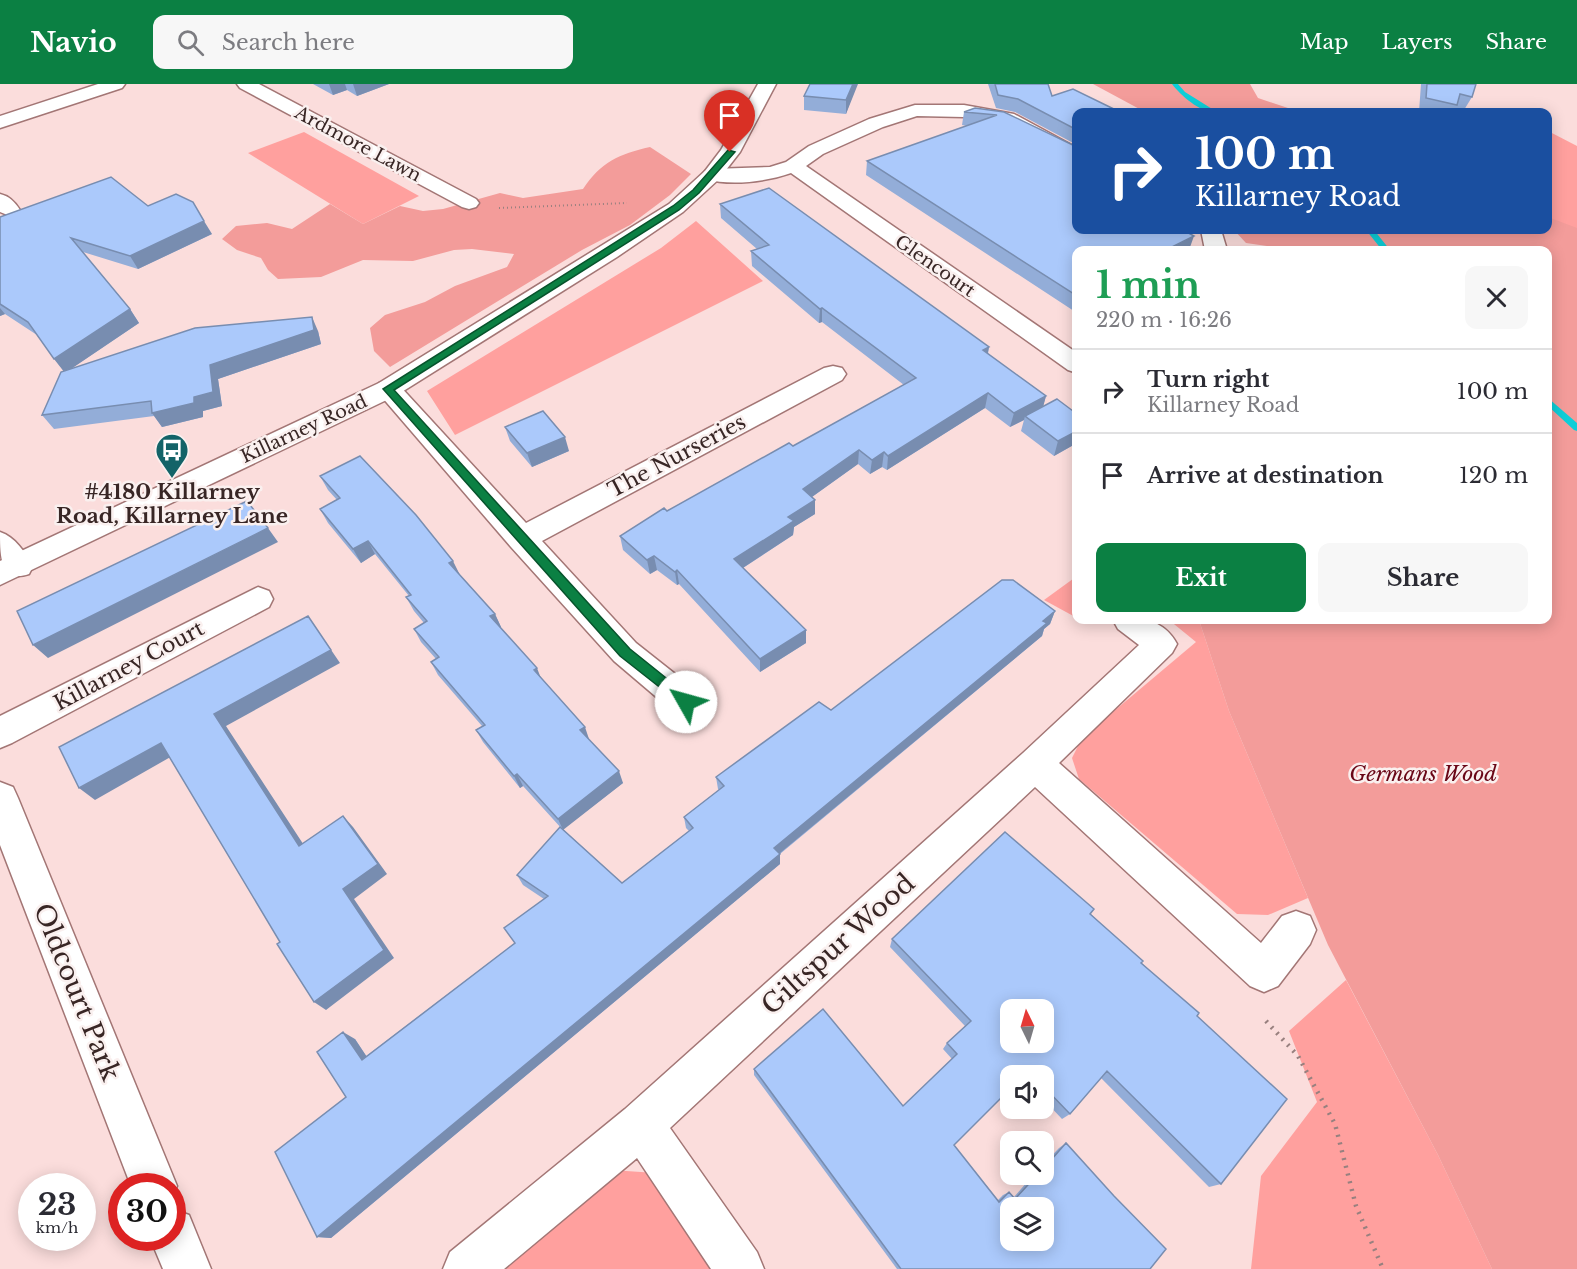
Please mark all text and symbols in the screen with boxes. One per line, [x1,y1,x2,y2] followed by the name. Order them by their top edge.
[153,15,573,69] search box
[30,25,117,60] text: Navio
[174,26,207,59] icon: search
[222,29,355,56] text: Search here
[1300,29,1349,55] text: Map
[1382,29,1453,55] text: Layers
[1486,29,1547,55] text: Share
[704,90,755,152] pin
[713,99,746,132] icon: arrive
[290,101,425,187] street label: Ardmore Lawn
[1195,128,1334,180] text: 100 m
[1096,132,1174,210] icon: right
[1195,180,1400,213] text: Killarney Road
[891,230,980,302] street label: Glencourt
[1096,263,1200,308] text: 1 min
[1465,266,1528,329] button: close
[1096,308,1232,332] text: 220 m · 16:26
[1147,366,1269,393] text: Turn right
[1096,375,1129,408] icon: right
[1457,378,1528,405] text: 100 m
[237,390,371,468] street label: Killarney Road
[1147,393,1299,417] text: Killarney Road
[604,409,750,503] street label: The Nurseries
[154,432,190,479] bus stop icon: #4180 Killarney Road, Killarney Lane
[1096,459,1129,492] icon: arrive
[1147,462,1384,489] text: Arrive at destination
[1459,462,1528,489] text: 120 m
[56,479,288,529] place label: #4180 Killarney Road, Killarney Lane
[1096,543,1306,612] button: Exit
[1318,543,1528,612] button: Share
[49,615,209,717] street label: Killarney Court
[654,670,718,734] position arrow
[1349,761,1497,787] park label: Germans Wood
[755,867,921,1021] street label: Giltspur Wood
[27,899,127,1085] street label: Oldcourt Park
[1000,999,1054,1053] north arrow
[1000,999,1054,1251] map controls
[1000,1065,1054,1119] button: sound
[1000,1131,1054,1185] button: search
[108,1173,186,1251] speed limit sign: 30
[38,1186,76,1223] text: 23
[1000,1197,1054,1251] button: layers
[36,1218,78,1237] text: km/h

